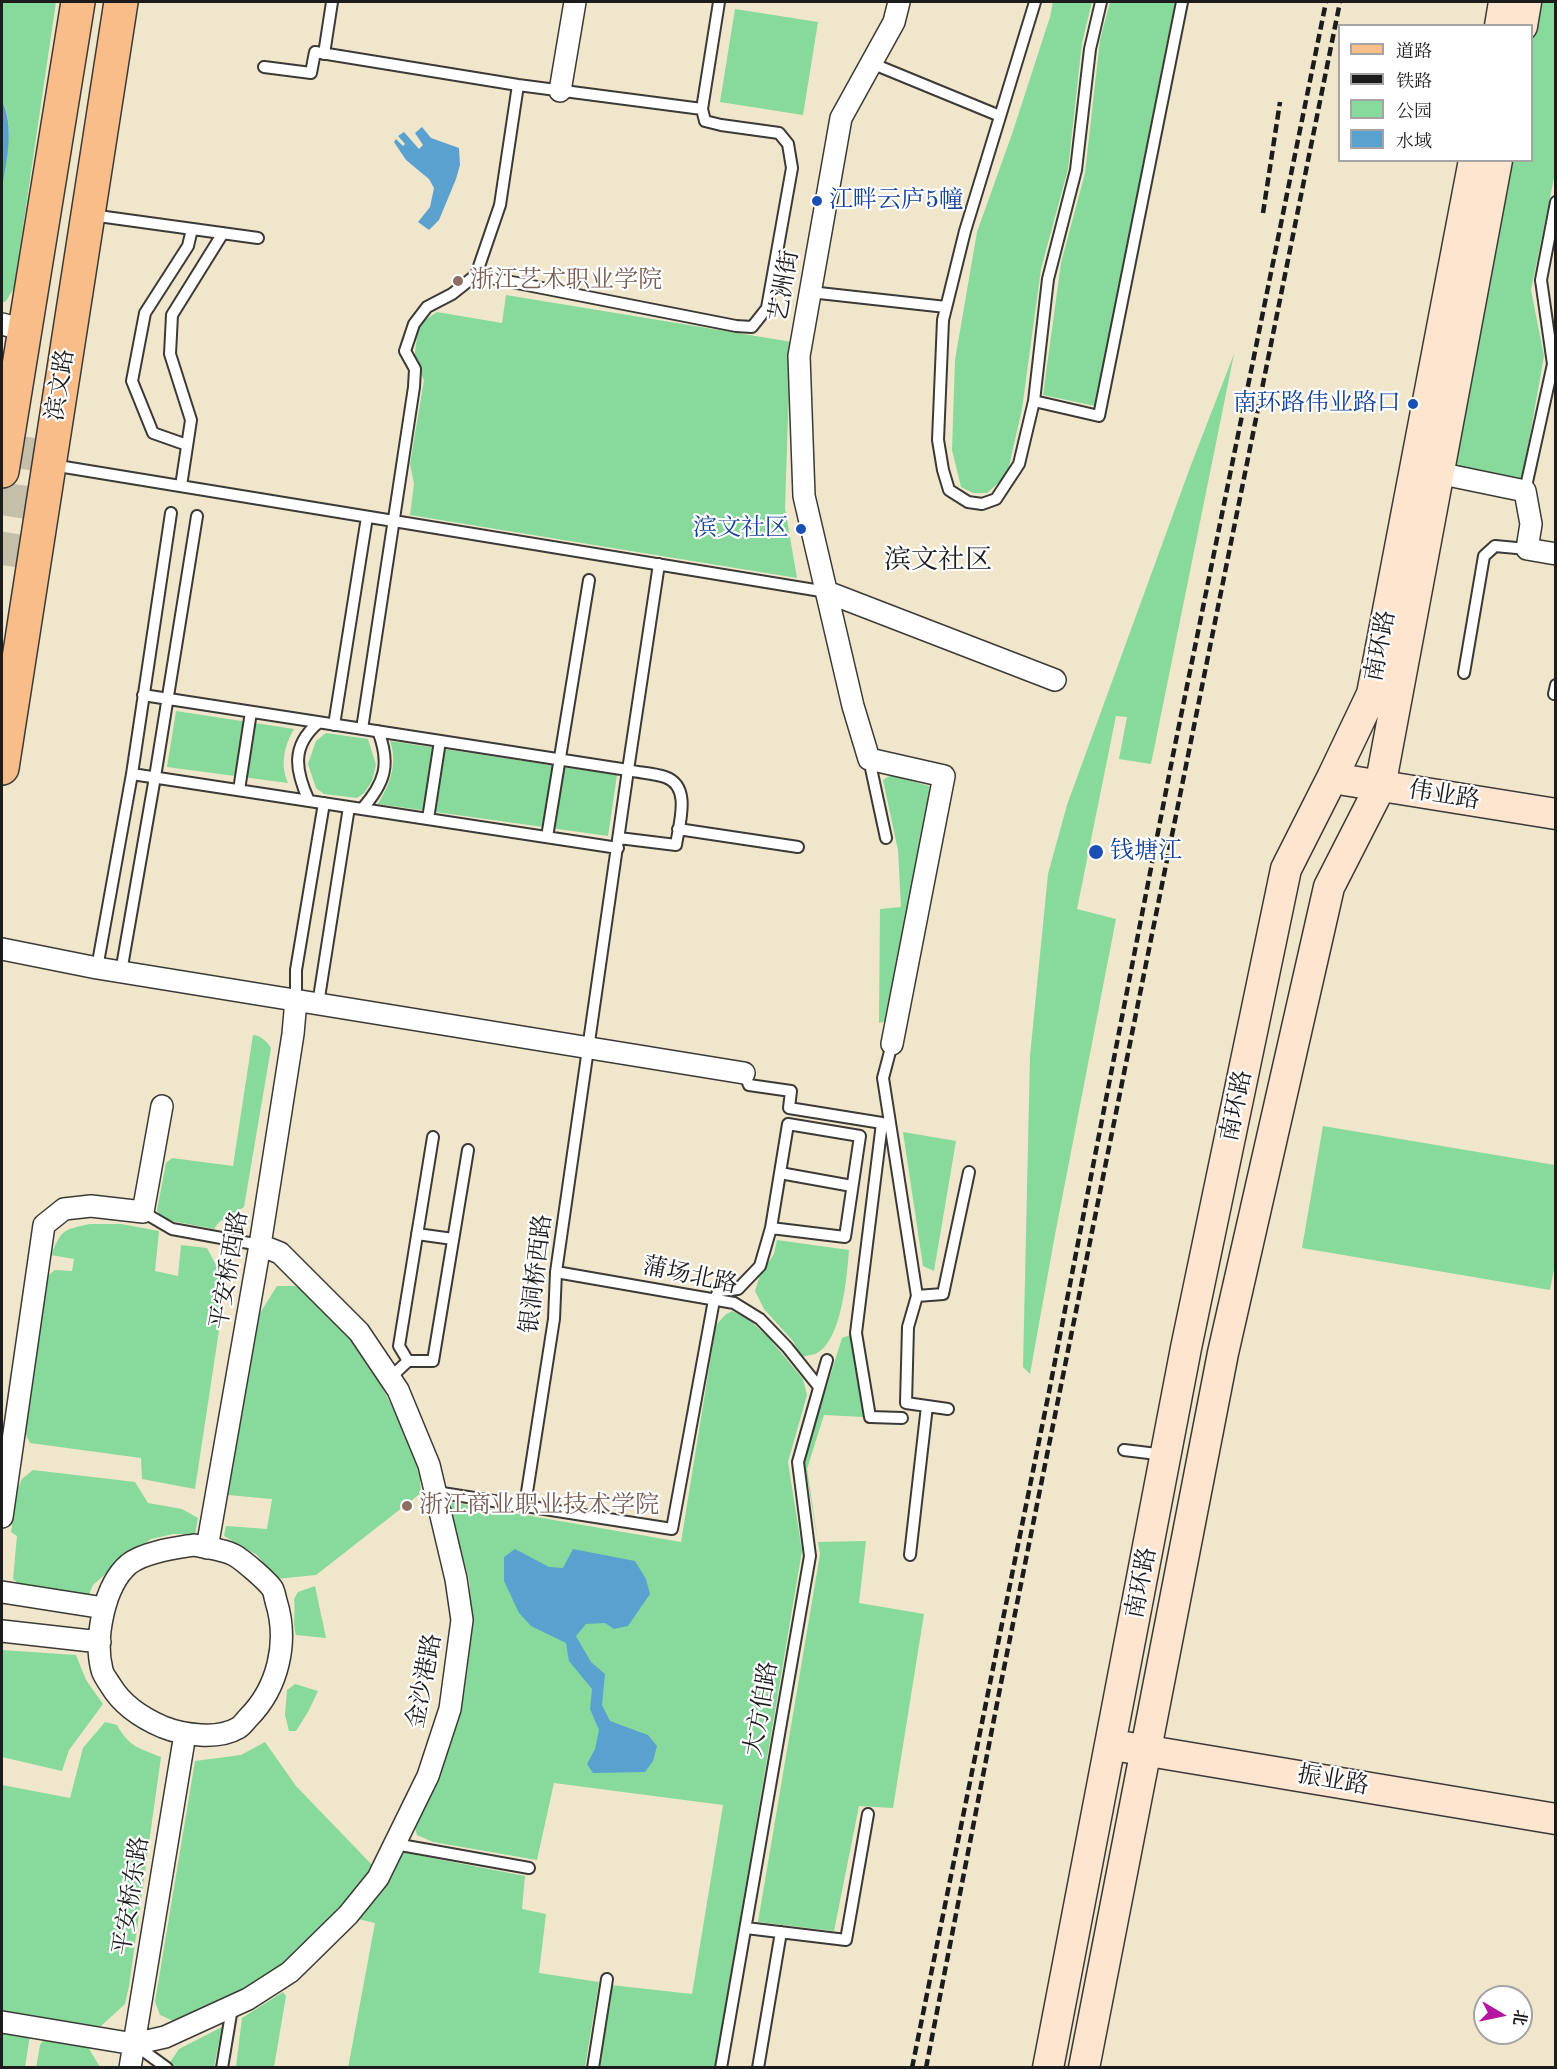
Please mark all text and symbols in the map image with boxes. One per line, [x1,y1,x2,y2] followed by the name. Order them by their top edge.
[1338,24,1533,162] legend
[1396,43,1432,61] text: 道路
[1396,73,1432,91] text: 铁路
[1396,103,1432,121] text: 公园
[1396,133,1432,151] text: 水域
[829,187,963,215] place label: 江畔云庐5幢
[810,194,824,208] marker: 江畔云庐5幢
[765,248,805,324] street label: 艺洲街
[470,267,662,295] place label: 浙江艺术职业学院
[451,274,465,288] marker: 浙江艺术职业学院
[41,347,81,423] street label: 滨文路
[1233,390,1401,418] place label: 南环路伟业路口
[1406,397,1420,411] marker: 南环路伟业路口
[693,515,789,543] place label: 滨文社区
[794,522,808,536] marker: 滨文社区
[884,545,992,577] district label: 滨文社区
[1360,608,1402,684] street label: 南环路
[1406,776,1482,816] street label: 伟业路
[1110,838,1182,866] place label: 钱塘江
[1087,843,1105,861] marker: 钱塘江
[1215,1068,1259,1144] street label: 南环路
[205,1208,255,1332] street label: 平安桥西路
[515,1213,559,1335] street label: 银洞桥西路
[640,1252,740,1300] street label: 蒲场北路
[419,1492,659,1520] place label: 浙江商业职业技术学院
[400,1499,414,1513] marker: 浙江商业职业技术学院
[1121,1545,1163,1621] street label: 南环路
[402,1631,448,1731] street label: 金沙港路
[739,1659,785,1759] street label: 大方伯路
[1295,1761,1371,1801] street label: 振业路
[108,1834,156,1958] street label: 平安桥东路
[1473,1985,1533,2045] north arrow
[1510,2008,1528,2027] text: 北

